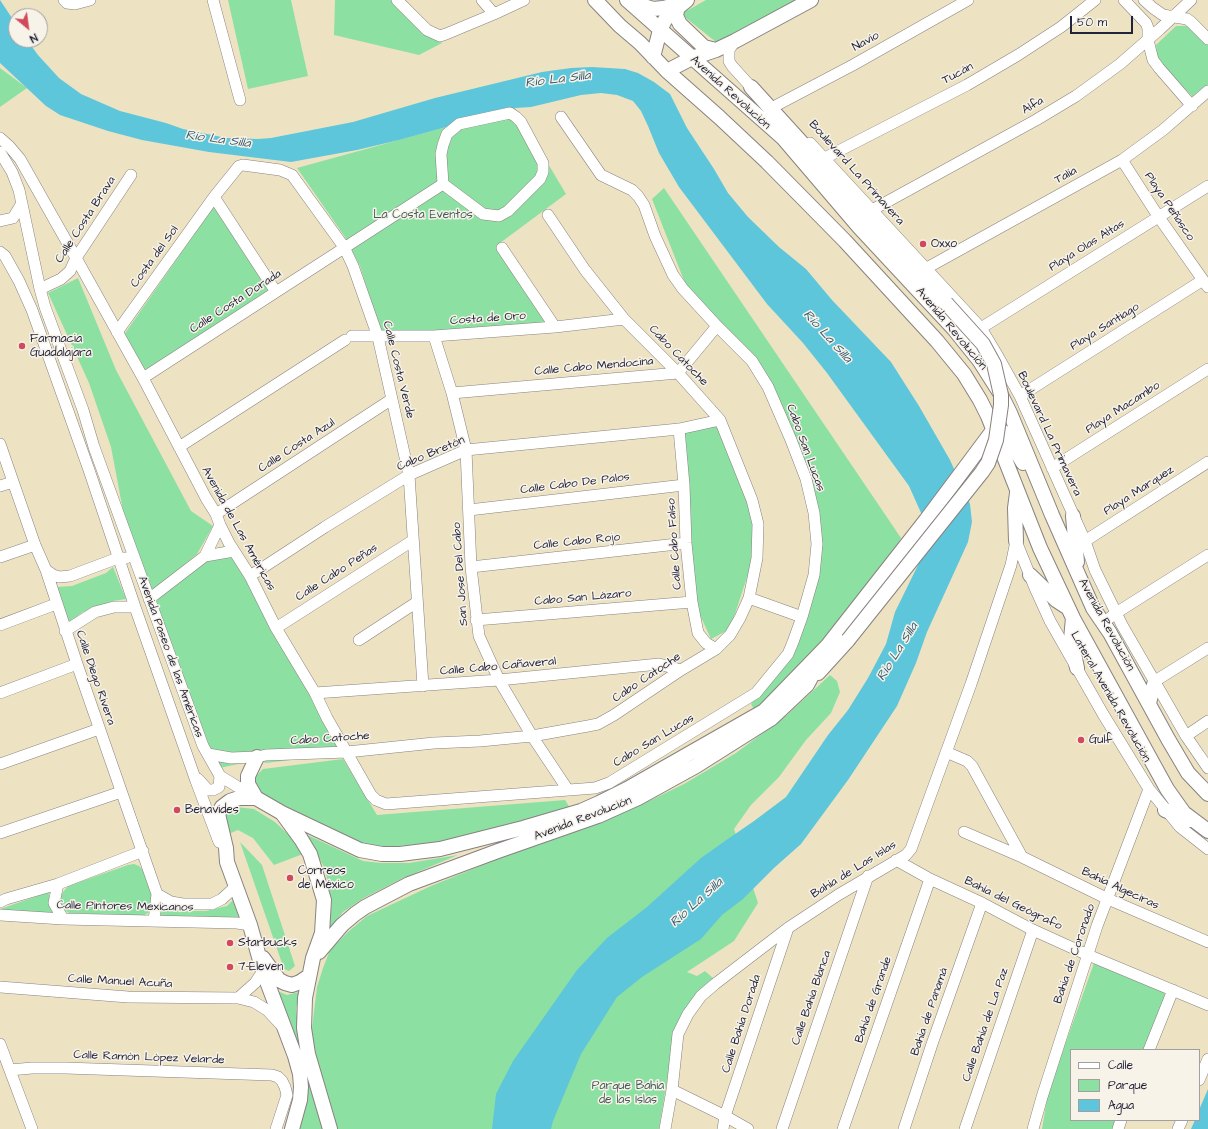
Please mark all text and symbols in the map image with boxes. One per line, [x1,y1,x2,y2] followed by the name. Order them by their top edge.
[8,8,48,48] north arrow
[1072,8,1135,34] scale bar
[1077,14,1107,31] text: 50 m
[850,29,882,55] street label: Navío
[27,30,40,46] text: N
[687,53,773,133] street label: Avenida Revolución
[940,60,976,88] street label: Tucán
[524,68,592,92] water label: Río La Silla
[1020,94,1046,118] street label: Alfa
[805,118,907,228] street label: Boulevard La Primavera
[184,128,252,152] water label: Río La Silla
[1052,164,1080,188] street label: Talía
[1141,170,1197,244] street label: Playa Peñasco
[53,174,119,266] street label: Calle Costa Brava
[373,208,473,222] park label: La Costa Eventos
[1046,217,1128,275] street label: Playa Olas Altas
[128,223,182,291] street label: Costa del Sol
[931,237,957,251] place label: Oxxo
[918,239,928,249] marker: Oxxo
[188,267,284,337] street label: Calle Costa Dorada
[912,285,990,373] street label: Avenida Revolución
[1068,300,1142,354] street label: Playa Santiago
[799,307,855,367] water label: Río La Silla
[450,309,526,329] street label: Costa de Oro
[379,320,417,420] street label: Calle Costa Verde
[645,323,711,389] street label: Cabo Catoche
[30,332,92,360] place label: Farmacia Guadalajara
[17,341,27,351] marker: Farmacia Guadalajara
[534,355,654,379] street label: Calle Cabo Mendocina
[1014,369,1084,499] street label: Boulevard La Primavera
[1083,379,1163,437] street label: Playa Macambo
[783,402,827,494] street label: Cabo San Lucas
[256,416,338,476] street label: Calle Costa Azul
[395,433,467,475] street label: Cabo Bretón
[1101,463,1177,519] street label: Playa Marquez
[198,464,278,594] street label: Avenida de Las Américas
[520,470,630,498] street label: Calle Cabo De Palos
[665,498,685,590] street label: Calle Cabo Falso
[450,522,472,626] street label: San Jose Del Cabo
[533,530,621,554] street label: Calle Cabo Rojo
[293,541,381,605] street label: Calle Cabo Peñas
[134,574,206,740] street label: Avenida Paseo de las Américas
[1075,576,1137,674] street label: Avenida Revolución
[534,587,632,609] street label: Cabo San Lázaro
[874,620,922,684] water label: Río La Silla
[72,629,118,727] street label: Calle Diego Rivera
[1067,629,1153,765] street label: Lateral Avenida Revolución
[610,650,684,706] street label: Cabo Catoche
[439,655,557,679] street label: Calle Cabo Cañaveral
[611,711,697,771] street label: Cabo San Lucas
[290,729,370,749] street label: Cabo Catoche
[1089,733,1112,747] place label: Gulf
[1076,735,1086,745] marker: Gulf
[532,794,634,844] street label: Avenida Revolución
[185,803,239,817] place label: Benavides
[172,805,182,815] marker: Benavides
[809,838,899,902] street label: Bahía de Las Islas
[298,864,354,892] place label: Correos de México
[1079,865,1161,913] street label: Bahía Algeciras
[285,873,295,883] marker: Correos de México
[962,874,1064,934] street label: Bahía del Geógrafo
[667,875,727,931] water label: Río La Silla
[56,899,194,915] street label: Calle Pintores Mexicanos
[1051,902,1099,1006] street label: Bahía de Coronado
[238,936,297,950] place label: Starbucks
[225,938,235,948] marker: Starbucks
[789,949,835,1047] street label: Calle Bahía Blanca
[852,955,896,1045] street label: Bahía de Grande
[238,960,283,974] place label: 7-Eleven
[225,962,235,972] marker: 7-Eleven
[908,966,952,1058] street label: Bahía de Panamá
[960,966,1012,1084] street label: Calle Bahía de La Paz
[67,972,173,992] street label: Calle Manuel Acuña
[719,973,765,1075] street label: Calle Bahía Dorada
[73,1048,225,1068] street label: Calle Ramón López Velarde
[1070,1049,1200,1121] legend
[1108,1057,1133,1074] text: Calle
[1108,1077,1147,1094] text: Parque
[592,1079,664,1107] park label: Parque Bahía de las Islas
[1108,1097,1134,1114] text: Agua

